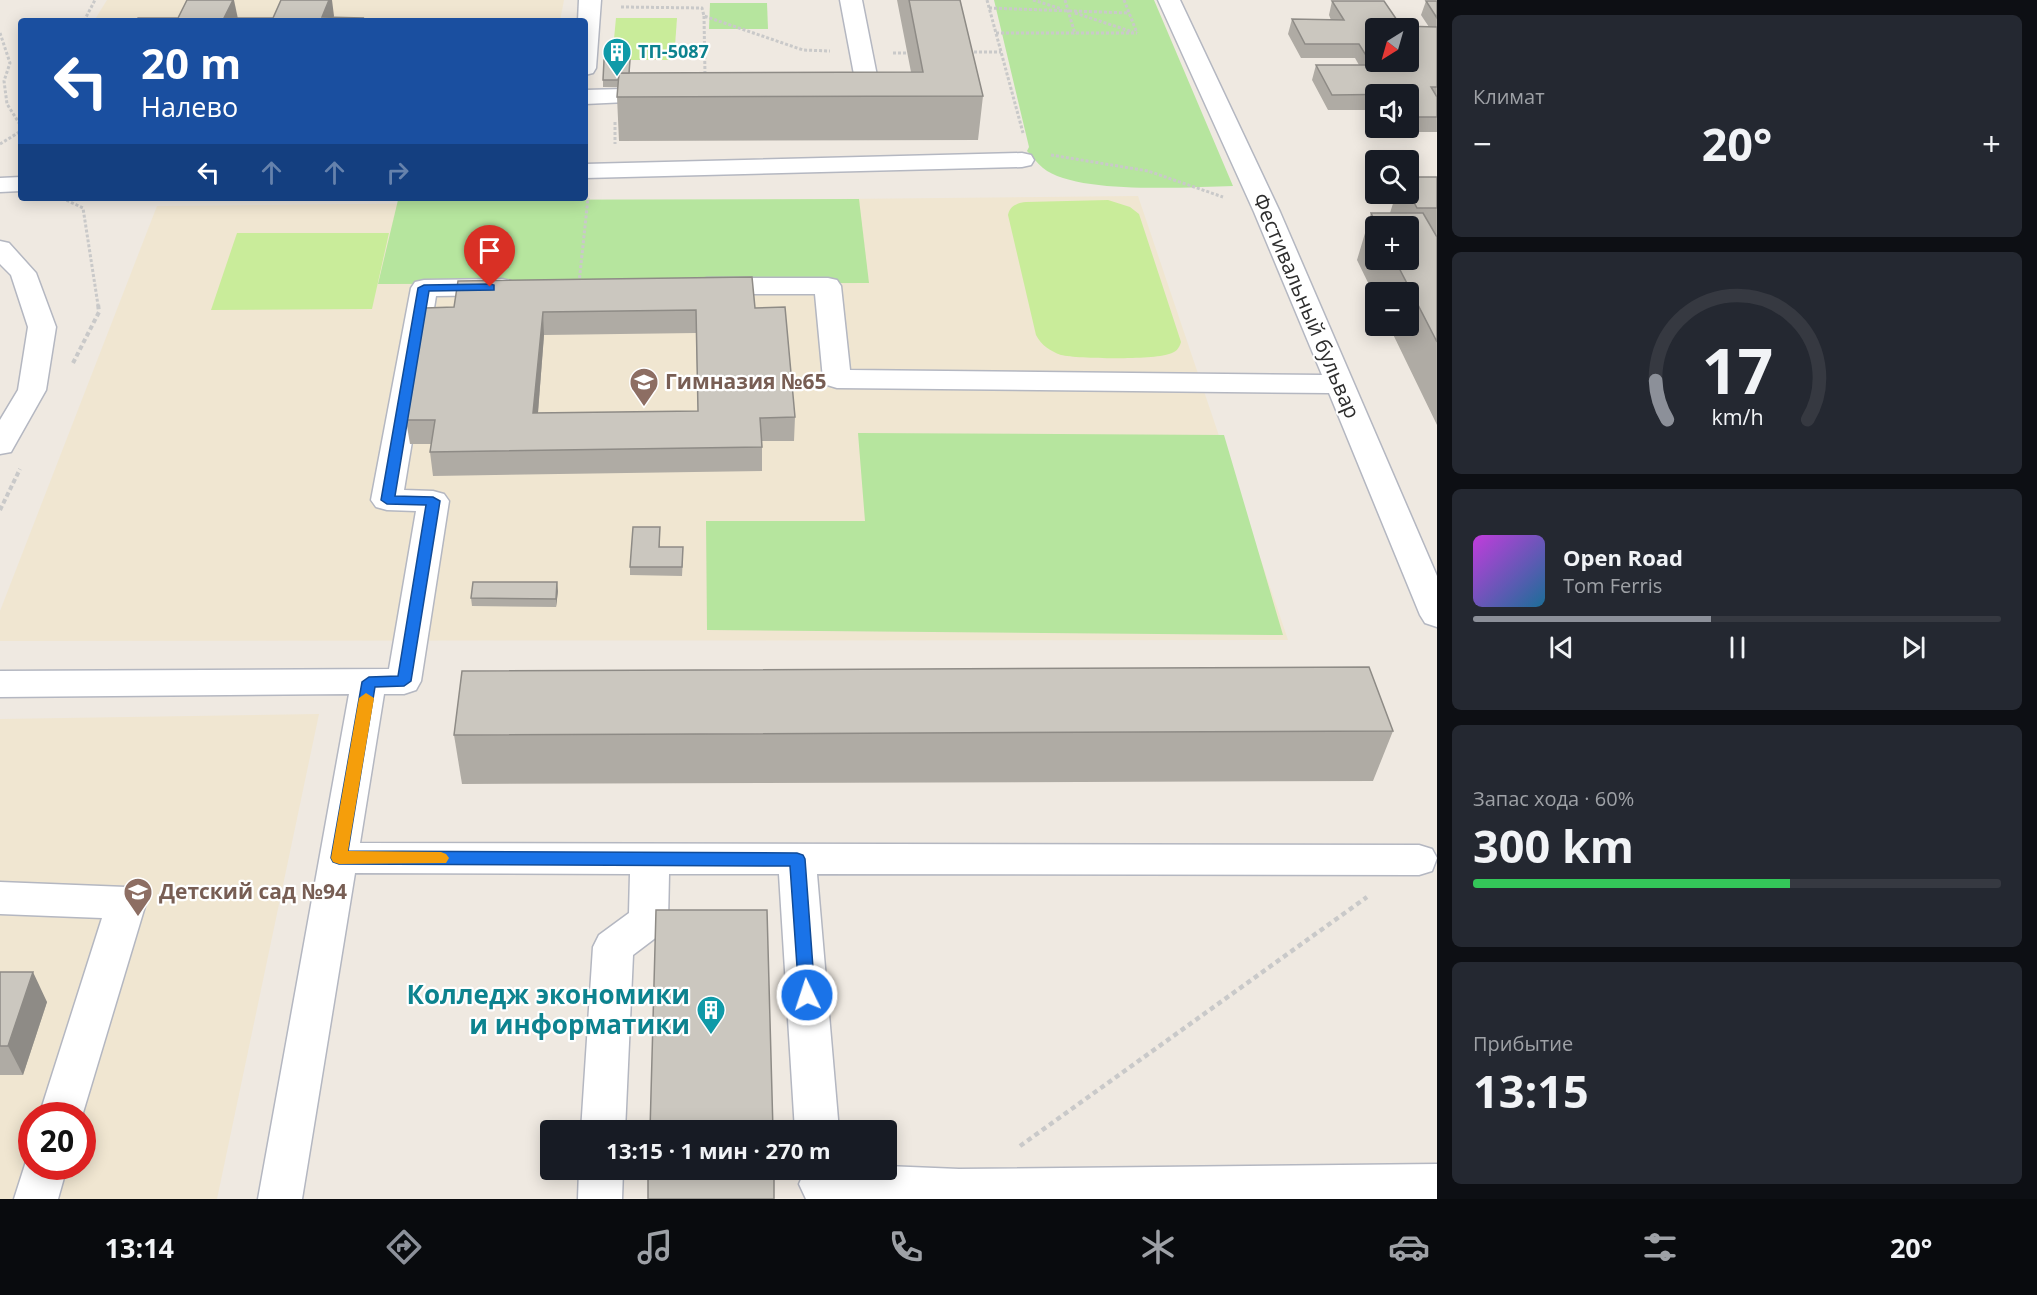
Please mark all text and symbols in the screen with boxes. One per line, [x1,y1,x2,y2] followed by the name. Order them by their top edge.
[1365,18,1419,72] north arrow
[1365,18,1419,336] map controls
[141,34,241,91] text: 20 m
[601,36,633,78] building icon: ТП-5087
[638,39,709,63] place label: ТП-5087
[42,42,120,120] icon: left
[1473,83,1545,110] text: Климат
[1365,84,1419,138] button: sound
[141,88,238,125] text: Налево
[1702,113,1772,174] text: 20°
[1473,121,1492,166] text: −
[1982,121,2001,166] text: +
[1365,150,1419,204] button: search
[192,156,225,189] icon: left
[255,156,288,189] icon: ahead
[318,156,351,189] icon: ahead
[381,156,414,189] icon: right
[1247,189,1367,423] street label: Фестивальный бульвар
[1365,216,1419,270] button: +
[464,225,515,287] pin
[473,234,506,267] icon: arrive
[1365,282,1419,336] button: −
[1701,327,1773,412] text: 17
[628,366,660,408] school or university icon: Гимназия №65
[665,367,827,395] place label: Гимназия №65
[1711,402,1763,431] text: km/h
[1563,542,1683,572] text: Open Road
[1563,572,1662,599] text: Tom Ferris
[1545,631,1578,664] icon: previous
[1721,631,1754,664] icon: pause
[1897,631,1930,664] icon: next
[1473,785,1634,812] text: Запас хода · 60%
[1473,815,1634,876] text: 300 km
[122,876,154,918] school or university icon: Детский сад №94
[159,877,347,905] place label: Детский сад №94
[775,963,839,1027] position arrow
[406,976,690,1042] place label: Колледж экономики и информатики
[695,994,727,1036] building icon: Колледж экономики и информатики
[1473,1030,1573,1057] text: Прибытие
[1473,1060,1589,1121] text: 13:15
[18,1102,96,1180] speed limit sign: 20
[606,1135,831,1165] text: 13:15 · 1 мин · 270 m
[383,1226,425,1268] icon: directions
[634,1226,676,1268] icon: music
[885,1226,927,1268] icon: phone
[1137,1226,1179,1268] icon: climate
[1388,1226,1430,1268] icon: car
[1639,1226,1681,1268] icon: filters
[105,1229,174,1266] text: 13:14
[1890,1229,1932,1266] text: 20°

